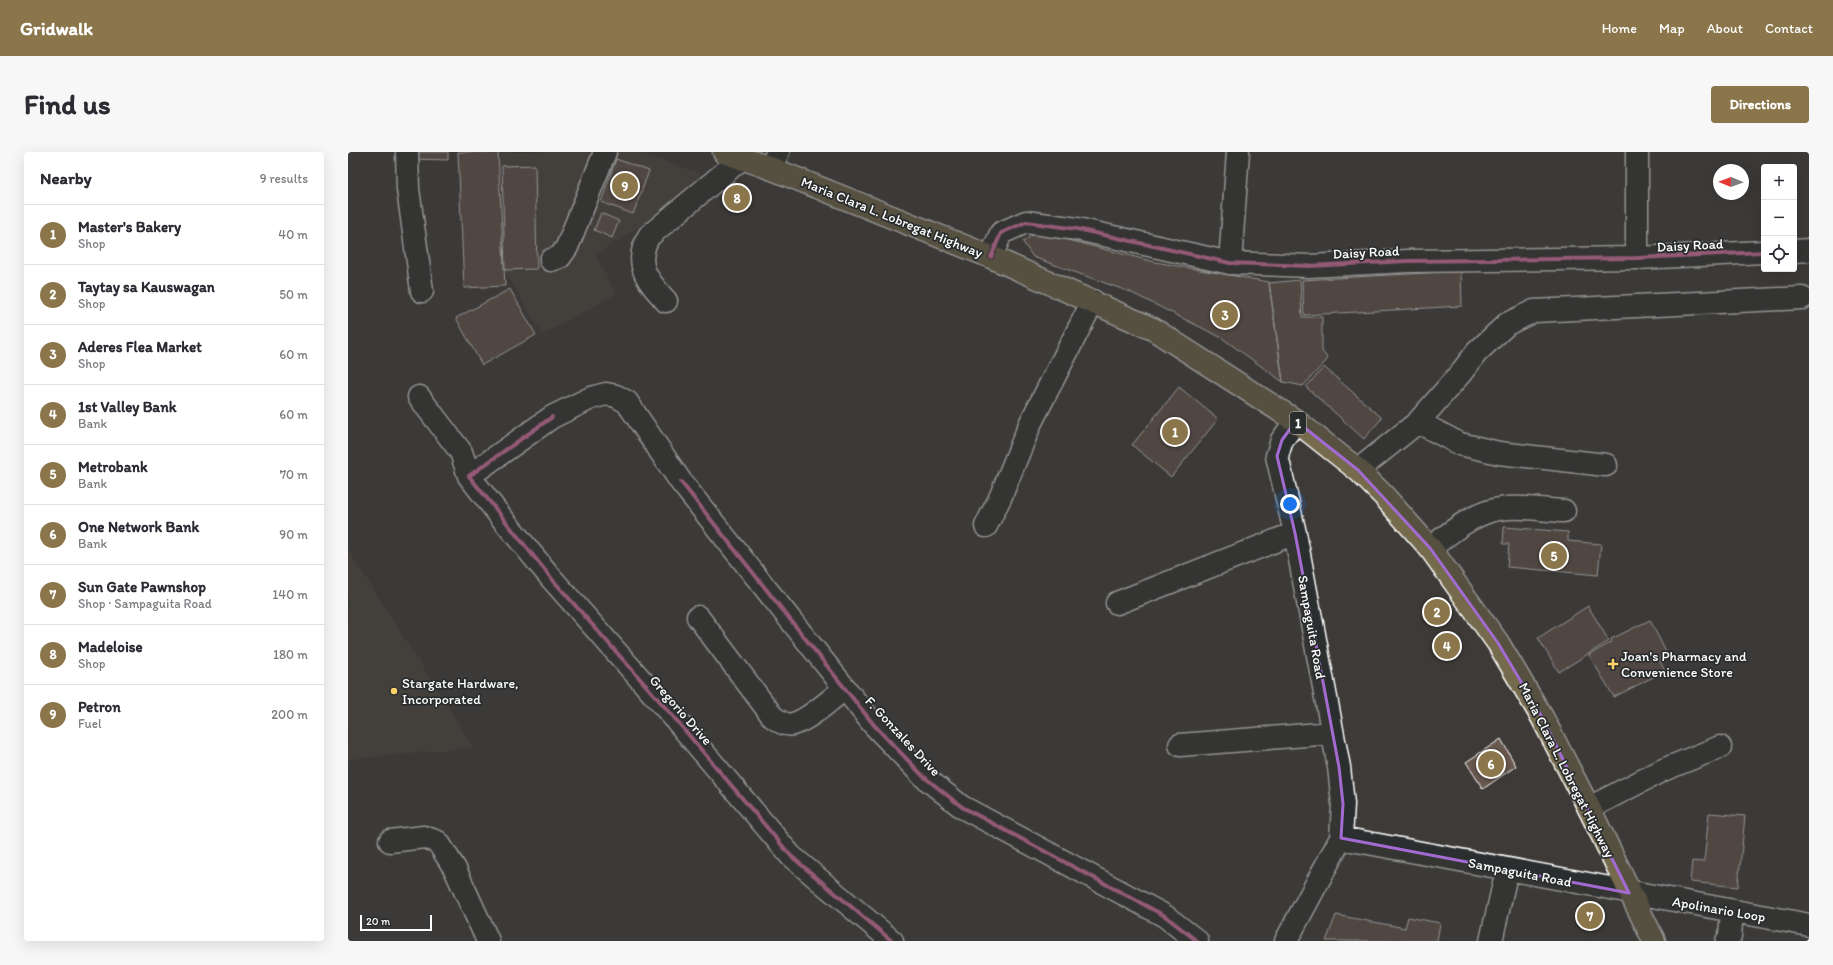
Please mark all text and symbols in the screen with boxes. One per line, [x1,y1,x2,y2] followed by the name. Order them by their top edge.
[20,17,93,40] text: Gridwalk
[1602,20,1637,37] text: Home
[1659,20,1685,37] text: Map
[1707,20,1743,37] text: About
[1765,20,1813,37] text: Contact
[1711,86,1809,123] button: Directions
[24,87,111,121] text: Find us
[1713,164,1749,200] north arrow
[1761,164,1797,272] map controls
[1761,164,1797,200] button: +
[40,168,92,188] text: Nearby
[260,171,308,186] text: 9 results
[612,171,638,201] pin: 9
[799,173,986,262] street label: Maria Clara L. Lobregat Highway
[724,183,750,213] pin: 8
[1761,200,1797,236] button: −
[78,218,181,236] text: Master's Bakery
[50,227,56,242] text: 1
[278,227,308,242] text: 40 m
[1656,235,1724,256] street label: Daisy Road
[78,236,105,251] text: Shop
[1761,236,1797,272] button: locate
[1332,242,1400,263] street label: Daisy Road
[78,278,215,296] text: Taytay sa Kauswagan
[50,287,56,302] text: 2
[279,287,308,302] text: 50 m
[78,296,105,311] text: Shop
[1212,300,1238,330] pin: 3
[78,338,202,356] text: Aderes Flea Market
[49,347,57,362] text: 3
[279,347,308,362] text: 60 m
[78,356,105,371] text: Shop
[78,398,176,416] text: 1st Valley Bank
[49,407,57,422] text: 4
[279,407,308,422] text: 60 m
[1290,412,1306,434] road number: 1
[78,416,107,431] text: Bank
[1162,417,1188,447] pin: 1
[78,458,148,476] text: Metrobank
[50,467,56,482] text: 5
[280,467,308,482] text: 70 m
[78,476,107,491] text: Bank
[1280,494,1300,514] your location
[78,518,199,536] text: One Network Bank
[50,527,56,542] text: 6
[279,527,308,542] text: 90 m
[78,536,107,551] text: Bank
[1541,541,1567,571] pin: 5
[1294,574,1329,681] street label: Sampaguita Road
[78,578,206,596] text: Sun Gate Pawnshop
[50,587,56,602] text: 7
[272,587,308,602] text: 140 m
[78,596,212,611] text: Shop · Sampaguita Road
[1424,597,1450,627] pin: 2
[1434,631,1460,661] pin: 4
[78,638,143,656] text: Madeloise
[49,647,57,662] text: 8
[273,647,308,662] text: 180 m
[1621,648,1747,681] place label: Joan's Pharmacy and Convenience Store
[78,656,105,671] text: Shop
[1608,659,1618,669] marker: Joan's Pharmacy and Convenience Store
[646,672,716,749] street label: Gregorio Drive
[402,675,519,708] place label: Stargate Hardware, Incorporated
[1515,680,1618,861] street label: Maria Clara L. Lobregat Highway
[389,686,399,696] marker: Stargate Hardware, Incorporated
[861,693,944,780] street label: F. Gonzales Drive
[78,698,121,716] text: Petron
[50,707,56,722] text: 9
[271,707,308,722] text: 200 m
[78,716,102,731] text: Fuel
[1478,749,1504,779] pin: 6
[1467,854,1574,891] street label: Sampaguita Road
[1671,893,1767,926] street label: Apolinario Loop
[1577,901,1603,931] pin: 7
[360,913,432,932] scale bar
[366,915,390,928] text: 20 m

